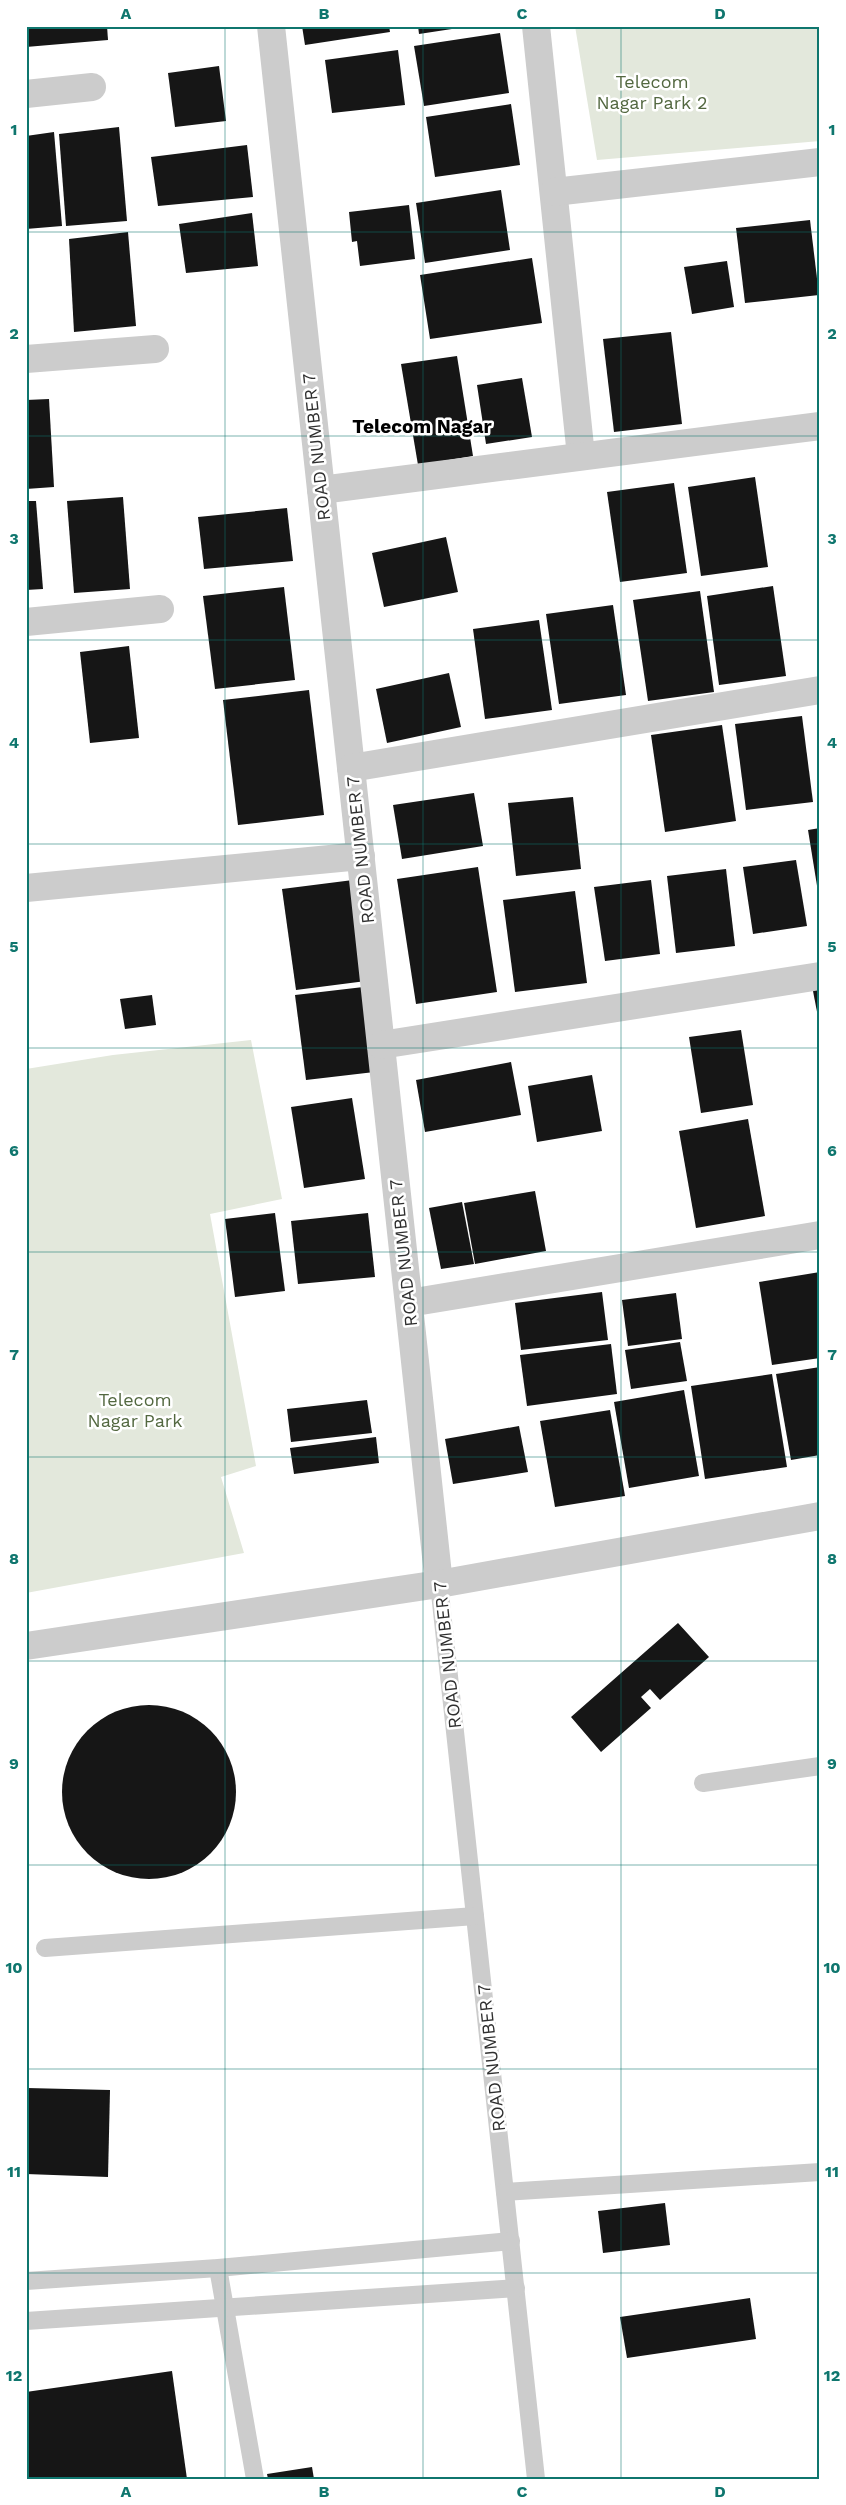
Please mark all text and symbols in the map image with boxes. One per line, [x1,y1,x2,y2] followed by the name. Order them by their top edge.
[121,4,132,23] text: A
[319,4,330,23] text: B
[517,4,528,23] text: C
[714,4,726,23] text: D
[596,71,708,113] park label: Telecom Nagar Park 2
[11,120,17,139] text: 1
[829,120,835,139] text: 1
[9,324,19,343] text: 2
[827,324,837,343] text: 2
[298,372,334,522] street label: ROAD NUMBER 7
[352,415,492,438] district label: Telecom Nagar
[9,529,19,548] text: 3
[827,529,837,548] text: 3
[9,733,19,752] text: 4
[827,733,837,752] text: 4
[342,775,378,925] street label: ROAD NUMBER 7
[9,937,19,956] text: 5
[827,937,837,956] text: 5
[9,1141,19,1160] text: 6
[827,1141,837,1160] text: 6
[385,1178,421,1328] street label: ROAD NUMBER 7
[9,1345,19,1364] text: 7
[827,1345,837,1364] text: 7
[88,1389,182,1431] park label: Telecom Nagar Park
[9,1549,19,1568] text: 8
[827,1549,837,1568] text: 8
[429,1580,465,1730] street label: ROAD NUMBER 7
[9,1754,19,1773] text: 9
[827,1754,837,1773] text: 9
[5,1958,23,1977] text: 10
[823,1958,841,1977] text: 10
[473,1983,509,2133] street label: ROAD NUMBER 7
[7,2162,21,2181] text: 11
[825,2162,839,2181] text: 11
[6,2366,22,2385] text: 12
[824,2366,840,2385] text: 12
[121,2482,132,2501] text: A
[319,2482,330,2501] text: B
[517,2482,528,2501] text: C
[714,2482,726,2501] text: D

